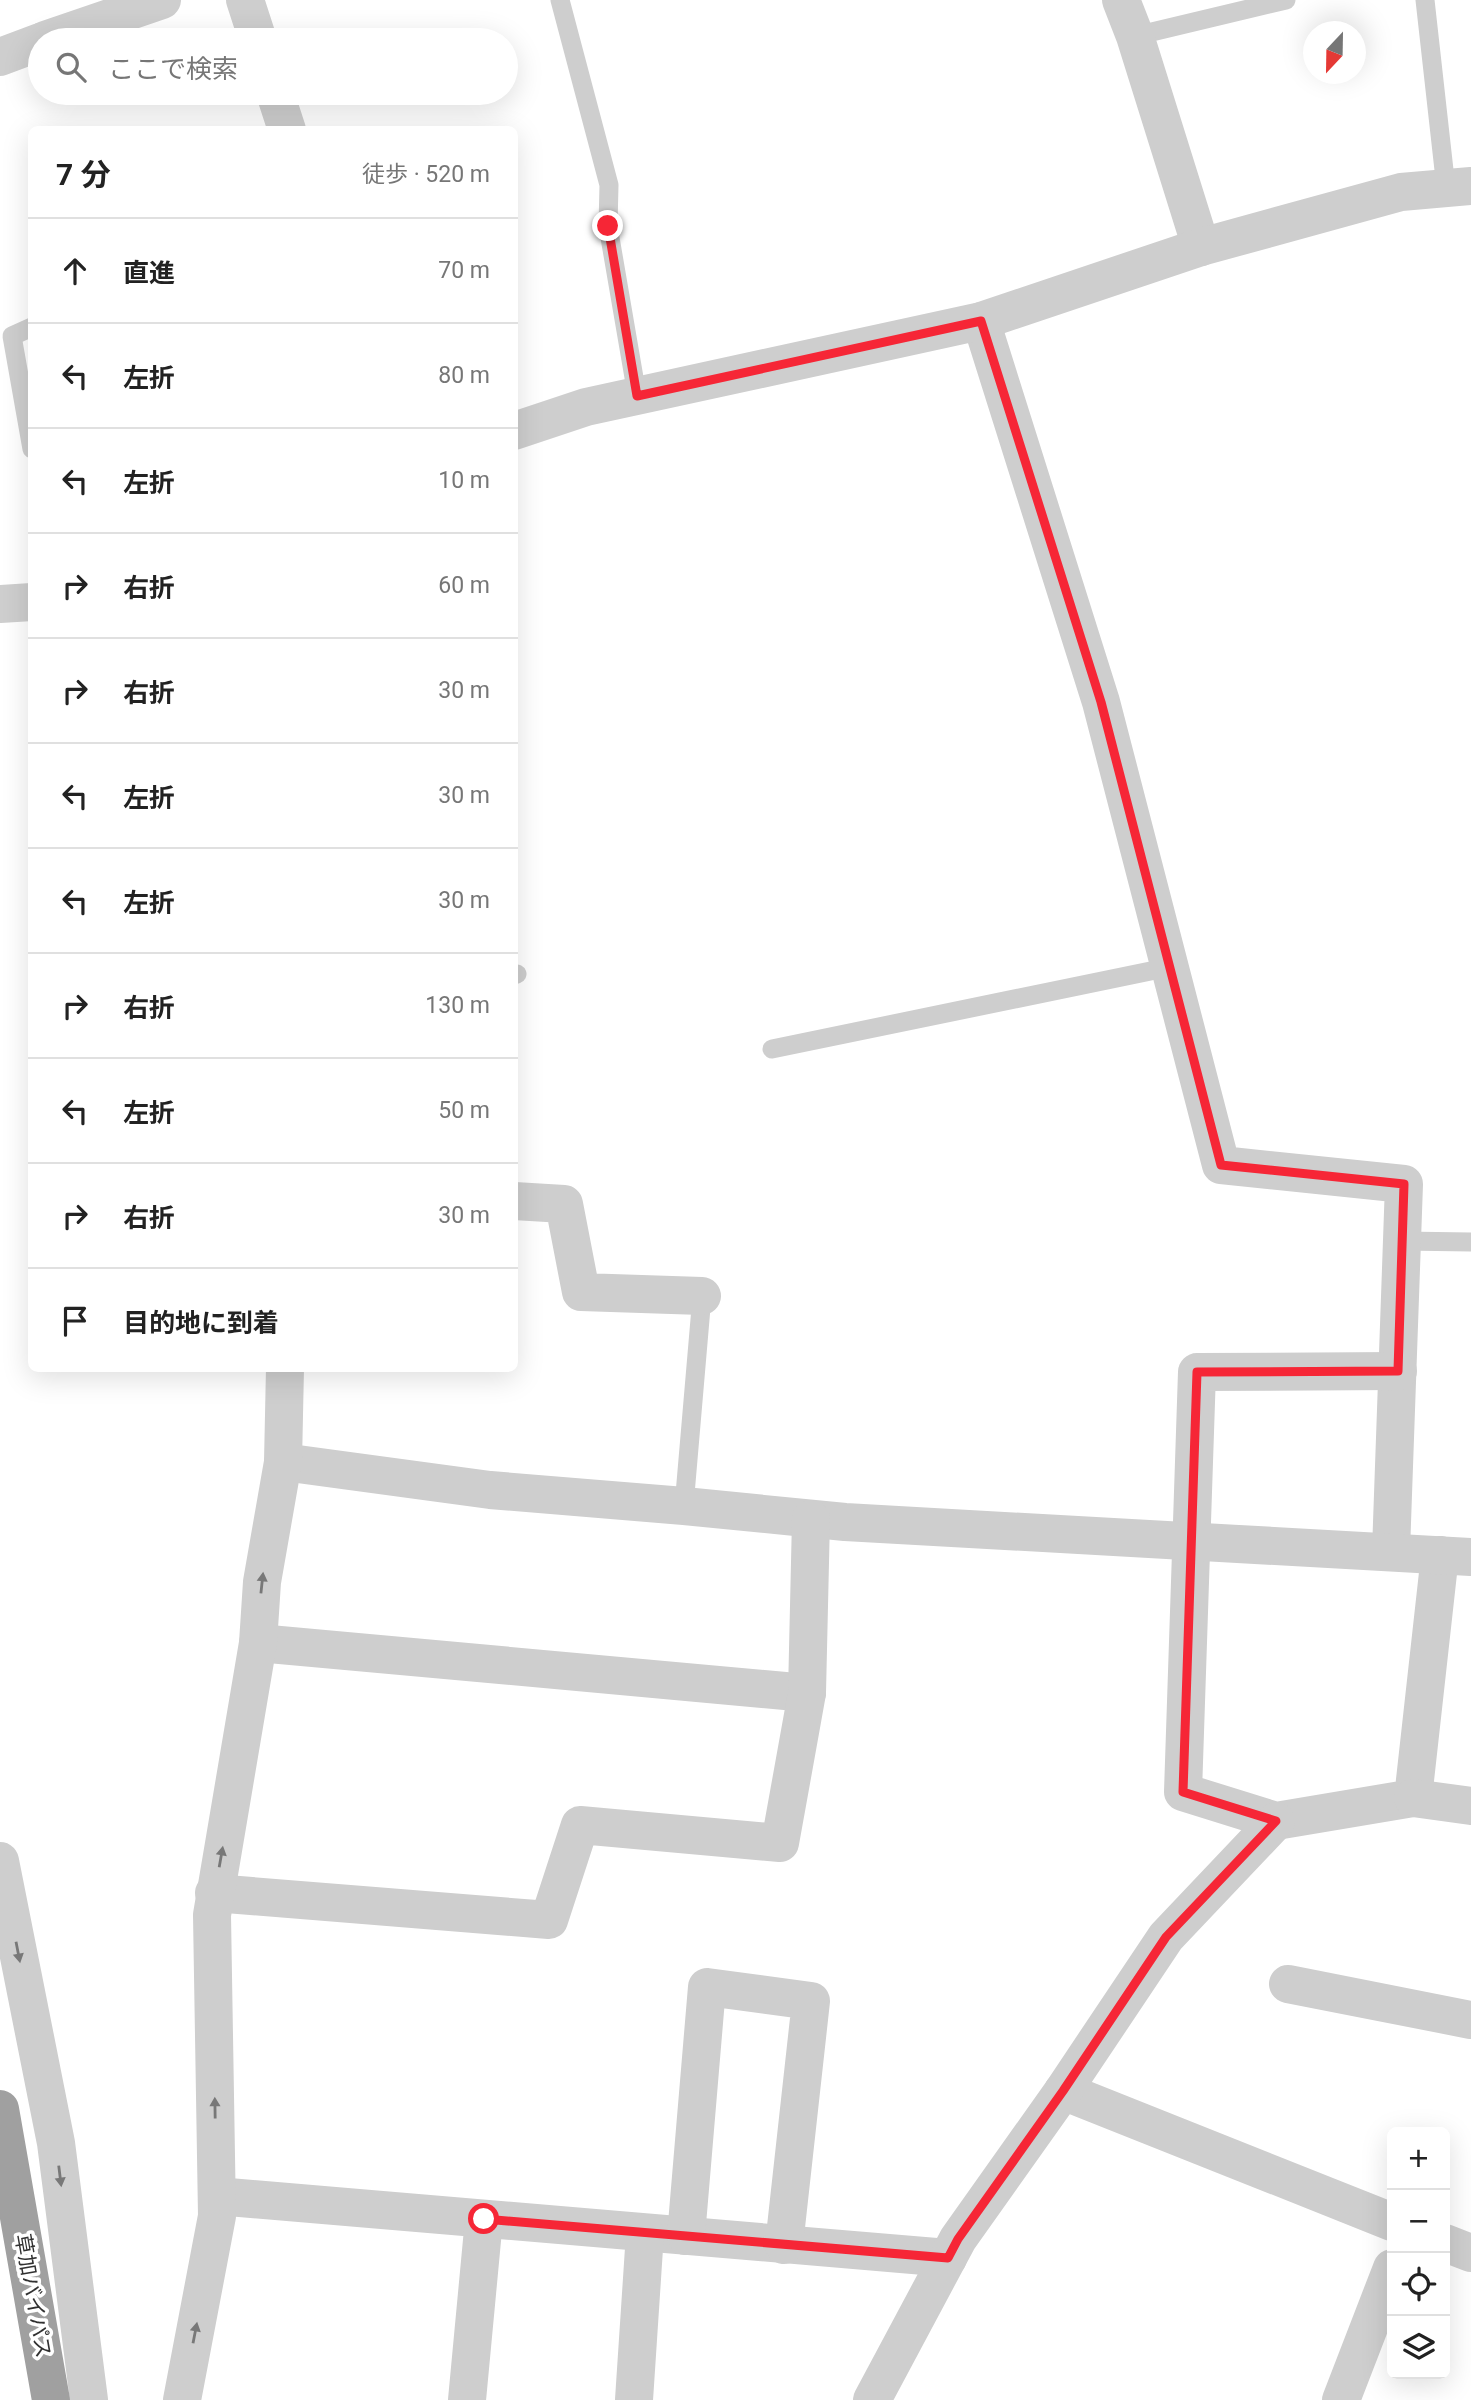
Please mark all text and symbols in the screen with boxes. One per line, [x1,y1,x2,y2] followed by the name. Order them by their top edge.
[1303,21,1366,84] north arrow
[28,28,518,105] search box
[52,48,90,86] icon: search
[108,54,238,84] text: ここで検索
[56,157,111,192] text: 7 分
[362,161,490,188] text: 徒歩 · 520 m
[592,210,623,241] route end
[56,252,94,290] icon: ahead
[438,257,490,284] text: 70 m
[123,258,175,288] text: 直進
[56,357,94,395] icon: left
[438,362,490,389] text: 80 m
[123,363,175,393] text: 左折
[56,462,94,500] icon: left
[438,467,490,494] text: 10 m
[123,468,175,498] text: 左折
[56,567,94,605] icon: right
[438,572,490,599] text: 60 m
[123,573,175,603] text: 右折
[56,672,94,710] icon: right
[438,677,490,704] text: 30 m
[123,678,175,708] text: 右折
[56,777,94,815] icon: left
[438,782,490,809] text: 30 m
[123,783,175,813] text: 左折
[56,882,94,920] icon: left
[438,887,490,914] text: 30 m
[123,888,175,918] text: 左折
[56,987,94,1025] icon: right
[425,992,490,1019] text: 130 m
[123,993,175,1023] text: 右折
[56,1092,94,1130] icon: left
[438,1097,490,1124] text: 50 m
[123,1098,175,1128] text: 左折
[56,1197,94,1235] icon: right
[438,1202,490,1229] text: 30 m
[123,1203,175,1233] text: 右折
[56,1302,94,1340] icon: arrive
[123,1308,279,1338] text: 目的地に到着
[257,1572,268,1594] one-way arrow
[216,1845,227,1867] one-way arrow
[13,1941,24,1963] one-way arrow
[209,2096,221,2118] one-way arrow
[1387,2127,1450,2379] map controls
[1387,2127,1450,2190] button: +
[54,2165,65,2187] one-way arrow
[1387,2190,1450,2253] button: −
[468,2203,499,2234] route start
[10,2232,56,2360] street label: 草加バイパス
[1387,2253,1450,2316] button: locate
[1387,2316,1450,2379] button: layers
[189,2322,200,2344] one-way arrow

